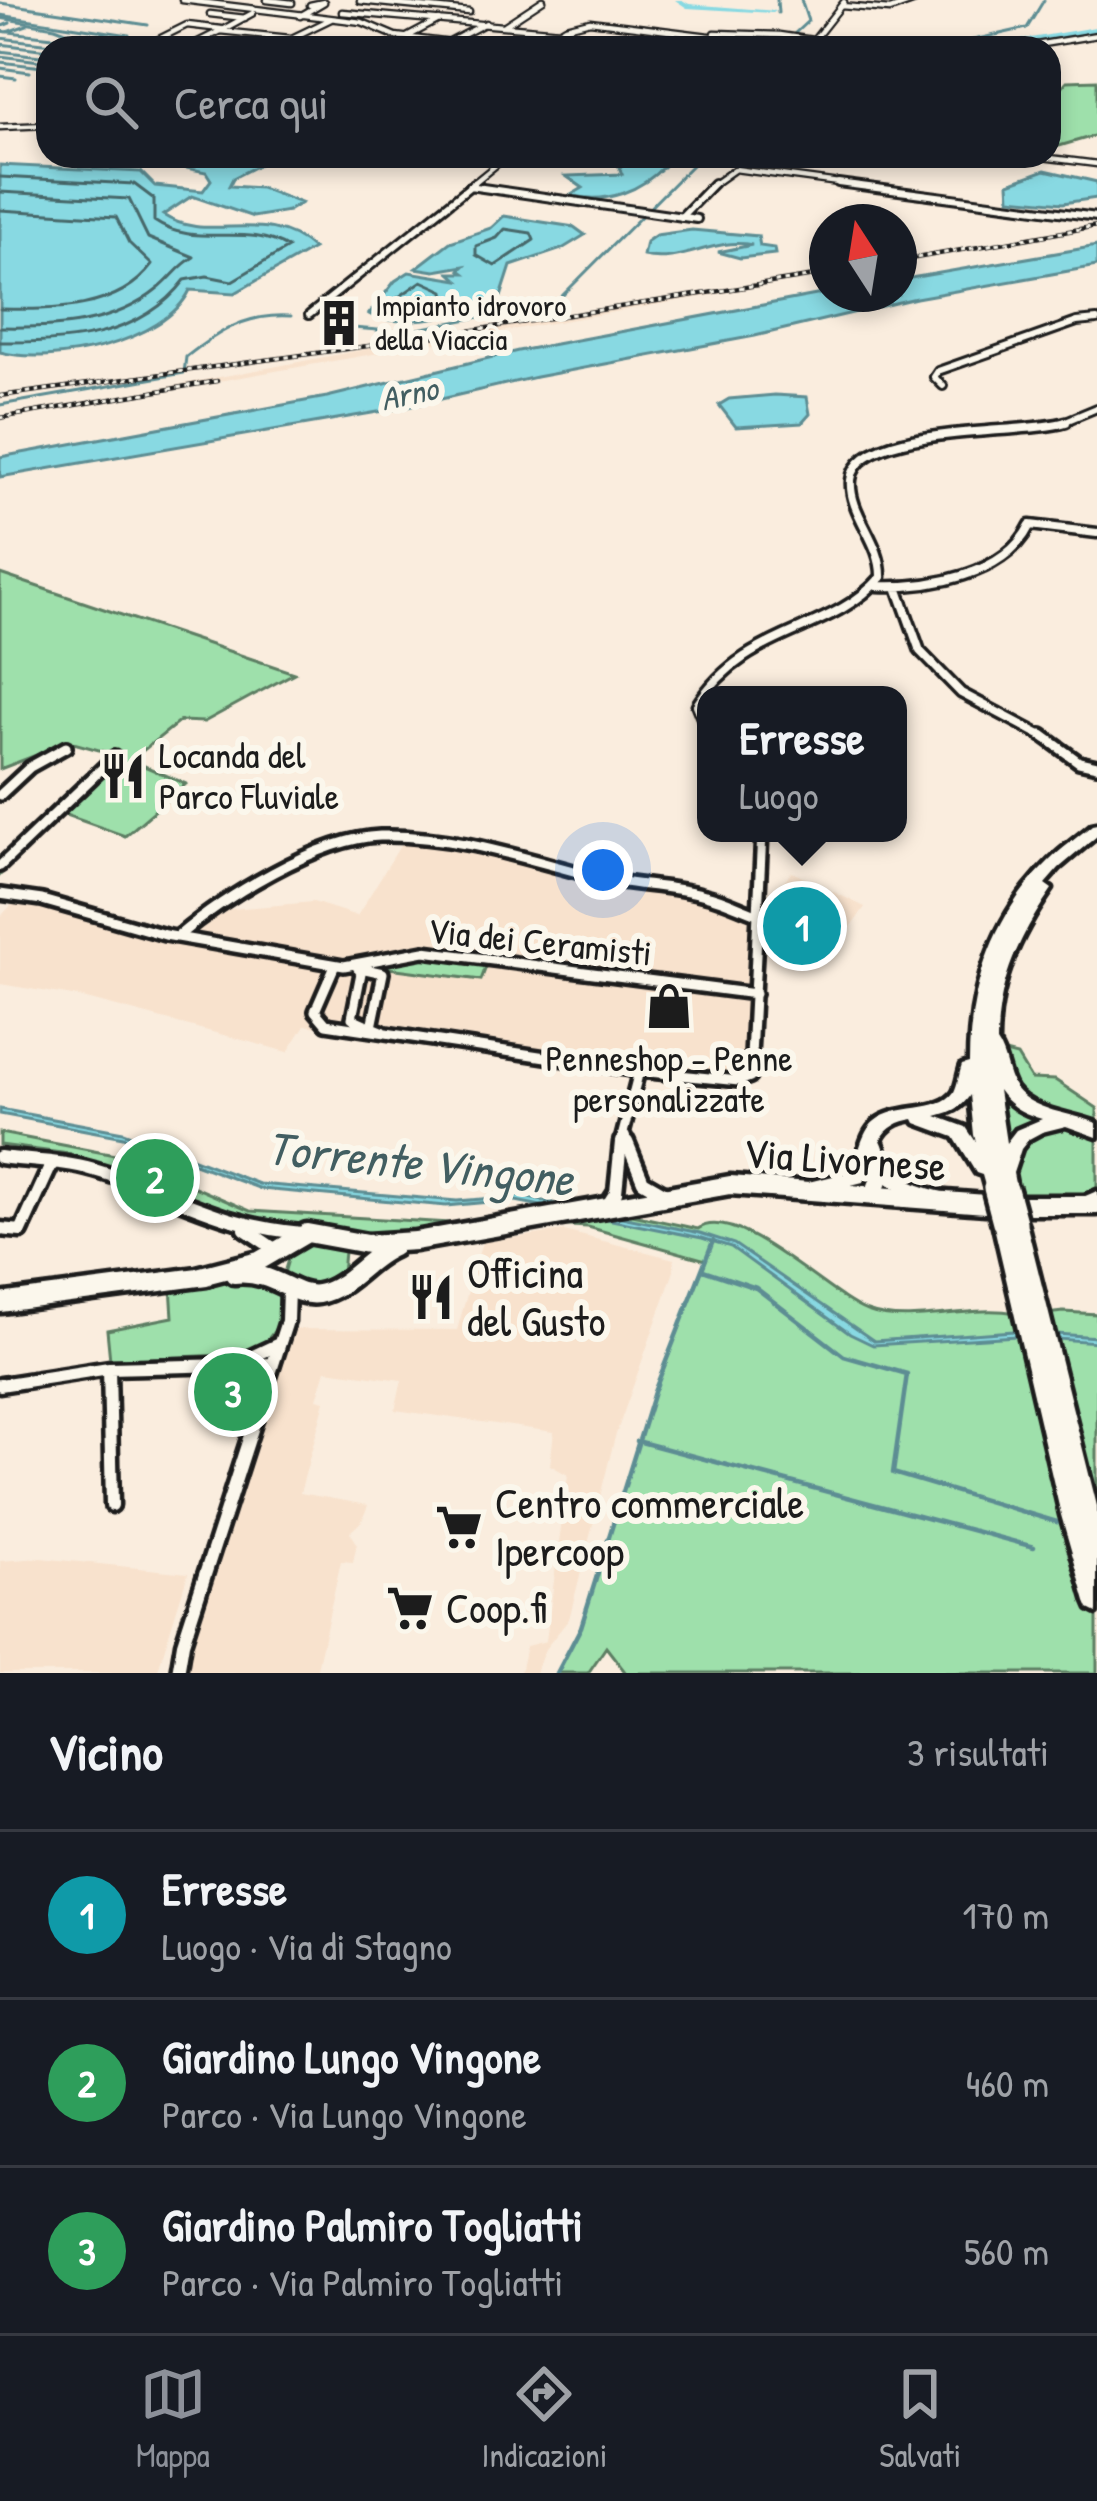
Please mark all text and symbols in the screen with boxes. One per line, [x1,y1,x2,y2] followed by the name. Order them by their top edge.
[36,36,1061,168] search box
[78,69,144,135] icon: search
[174,72,328,133] text: Cerca qui
[809,204,917,312] north arrow
[375,285,566,359] place label: Impianto idrovoro della Viaccia
[314,298,364,348] building icon: Impianto idrovoro della Viaccia
[377,365,444,420] water label: Arno
[697,686,907,842] popup
[739,707,865,768] text: Erresse
[159,730,339,820] place label: Locanda del Parco Fluviale
[98,751,148,801] restaurant icon: Locanda del Parco Fluviale
[739,768,818,821] text: Luogo
[573,840,633,900] your location
[763,881,841,971] pin: 1
[426,904,654,977] street label: Via dei Ceramisti
[644,981,694,1031] shop icon: Penneshop - Penne personalizzate
[545,1033,793,1123] place label: Penneshop - Penne personalizzate
[264,1114,578,1211] water label: Torrente Vingone
[742,1123,948,1194] street label: Via Livornese
[116,1133,194,1223] pin: 2
[467,1244,605,1349] place label: Officina del Gusto
[406,1272,456,1322] restaurant icon: Officina del Gusto
[194,1347,272,1437] pin: 3
[495,1474,804,1579] place label: Centro commerciale Ipercoop
[434,1502,484,1552] supermarket icon: Centro commerciale Ipercoop
[446,1579,547,1636] place label: Coop.fi
[385,1583,435,1633] supermarket icon: Coop.fi
[48,1717,163,1786] text: Vicino
[907,1725,1049,1778] text: 3 risultati
[162,1858,287,1919] text: Erresse
[80,1888,94,1941] text: 1
[963,1888,1049,1941] text: 170 m
[162,1919,452,1972] text: Luogo · Via di Stagno
[162,2026,541,2087] text: Giardino Lungo Vingone
[78,2056,96,2109] text: 2
[966,2056,1049,2109] text: 460 m
[162,2087,527,2140] text: Parco · Via Lungo Vingone
[162,2194,583,2255] text: Giardino Palmiro Togliatti
[78,2224,96,2277] text: 3
[964,2224,1049,2277] text: 560 m
[162,2255,563,2308] text: Parco · Via Palmiro Togliatti
[136,2361,210,2477] tab: Mappa
[482,2361,607,2477] tab: Indicazioni
[879,2361,961,2477] tab: Salvati

